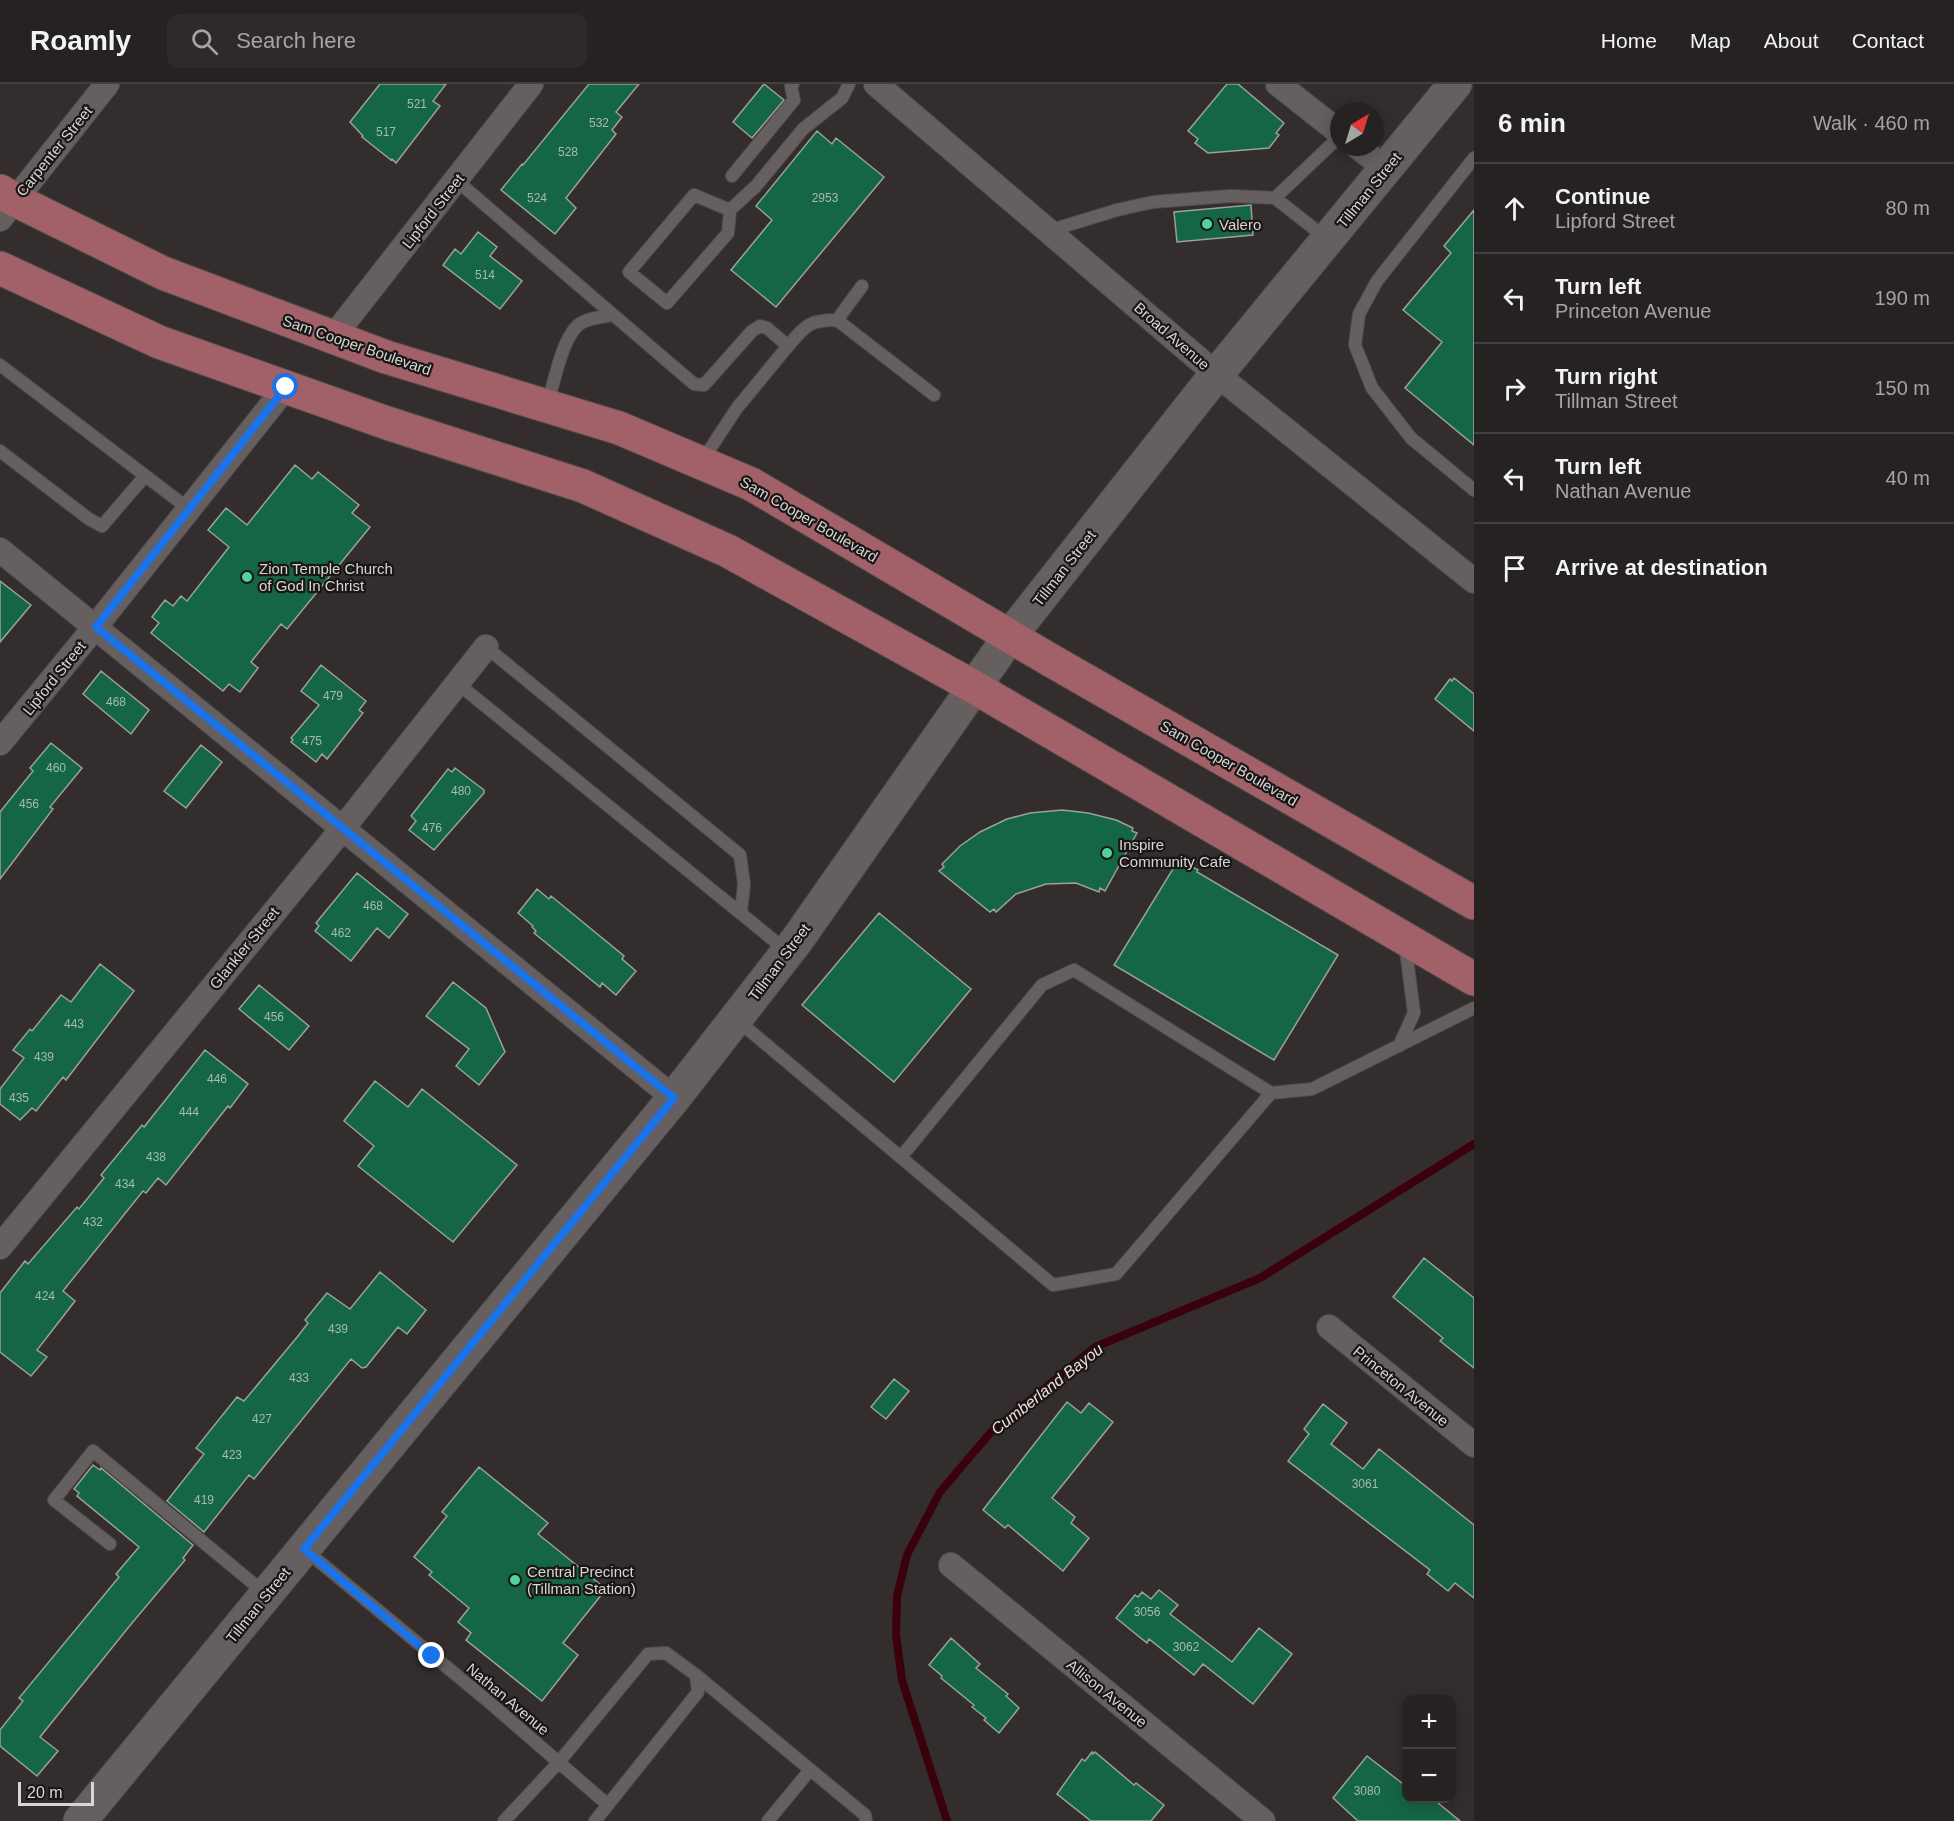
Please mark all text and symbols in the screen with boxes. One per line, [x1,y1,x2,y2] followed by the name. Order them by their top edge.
[167,14,587,68] search box
[30,25,131,56] text: Roamly
[188,25,221,58] icon: search
[236,28,356,53] text: Search here
[1601,29,1657,52] text: Home
[1690,29,1731,52] text: Map
[1764,29,1819,52] text: About
[1852,29,1924,52] text: Contact
[407,97,427,111] house number: 521
[13,102,96,199] street label: Carpenter Street
[1330,102,1384,156] north arrow
[1498,108,1566,138] text: 6 min
[1813,112,1930,134] text: Walk · 460 m
[589,116,609,130] house number: 532
[376,125,396,139] house number: 517
[558,145,578,159] house number: 528
[1333,148,1405,231] street label: Tillman Street
[399,170,468,252] street label: Lipford Street
[1555,184,1650,209] text: Continue
[527,191,547,205] house number: 524
[812,191,839,205] house number: 2953
[1498,192,1531,225] icon: ahead
[1886,197,1930,219] text: 80 m
[1555,210,1675,232] text: Lipford Street
[1219,216,1261,233] place label: Valero
[1200,217,1214,231] marker: Valero
[475,268,495,282] house number: 514
[1555,274,1641,299] text: Turn left
[1498,282,1531,315] icon: left
[1874,287,1930,309] text: 190 m
[1131,299,1213,373] street label: Broad Avenue
[1555,300,1711,322] text: Princeton Avenue
[281,312,433,378] street label: Sam Cooper Boulevard
[1555,364,1657,389] text: Turn right
[1498,372,1531,405] icon: right
[272,373,298,399] route start
[1874,377,1930,399] text: 150 m
[1555,390,1678,412] text: Tillman Street
[1555,454,1641,479] text: Turn left
[1498,462,1531,495] icon: left
[1886,467,1930,489] text: 40 m
[737,473,881,565] street label: Sam Cooper Boulevard
[1555,480,1691,502] text: Nathan Avenue
[1029,526,1100,609] street label: Tillman Street
[1498,552,1531,585] icon: arrive
[1555,555,1768,580] text: Arrive at destination
[259,560,393,594] place label: Zion Temple Church of God In Christ
[240,570,254,584] marker: Zion Temple Church of God In Christ
[19,637,89,718] street label: Lipford Street
[323,689,343,703] house number: 479
[106,695,126,709] house number: 468
[1157,717,1301,809] street label: Sam Cooper Boulevard
[302,734,322,748] house number: 475
[46,761,66,775] house number: 460
[451,784,471,798] house number: 480
[19,797,39,811] house number: 456
[422,821,442,835] house number: 476
[1119,836,1231,870] place label: Inspire Community Cafe
[1100,846,1114,860] marker: Inspire Community Cafe
[363,899,383,913] house number: 468
[206,903,283,992] street label: Glankler Street
[745,920,814,1004] street label: Tillman Street
[331,926,351,940] house number: 462
[264,1010,284,1024] house number: 456
[64,1017,84,1031] house number: 443
[34,1050,54,1064] house number: 439
[207,1072,227,1086] house number: 446
[9,1091,29,1105] house number: 435
[179,1105,199,1119] house number: 444
[146,1150,166,1164] house number: 438
[115,1177,135,1191] house number: 434
[83,1215,103,1229] house number: 432
[35,1289,55,1303] house number: 424
[328,1322,348,1336] house number: 439
[988,1340,1106,1438] water label: Cumberland Bayou
[1350,1342,1452,1430] street label: Princeton Avenue
[289,1371,309,1385] house number: 433
[252,1412,272,1426] house number: 427
[222,1448,242,1462] house number: 423
[1352,1477,1379,1491] house number: 3061
[194,1493,214,1507] house number: 419
[222,1563,294,1646] street label: Tillman Street
[527,1563,636,1597] place label: Central Precinct (Tillman Station)
[508,1573,522,1587] marker: Central Precinct (Tillman Station)
[1134,1605,1161,1619] house number: 3056
[1173,1640,1200,1654] house number: 3062
[418,1642,444,1668] route end
[1064,1656,1150,1730] street label: Allison Avenue
[463,1660,553,1738] street label: Nathan Avenue
[1402,1695,1456,1803] map controls
[1402,1695,1456,1749] button: +
[1402,1749,1456,1803] button: −
[18,1779,94,1806] scale bar
[27,1784,63,1801] text: 20 m
[1354,1784,1381,1798] house number: 3080

